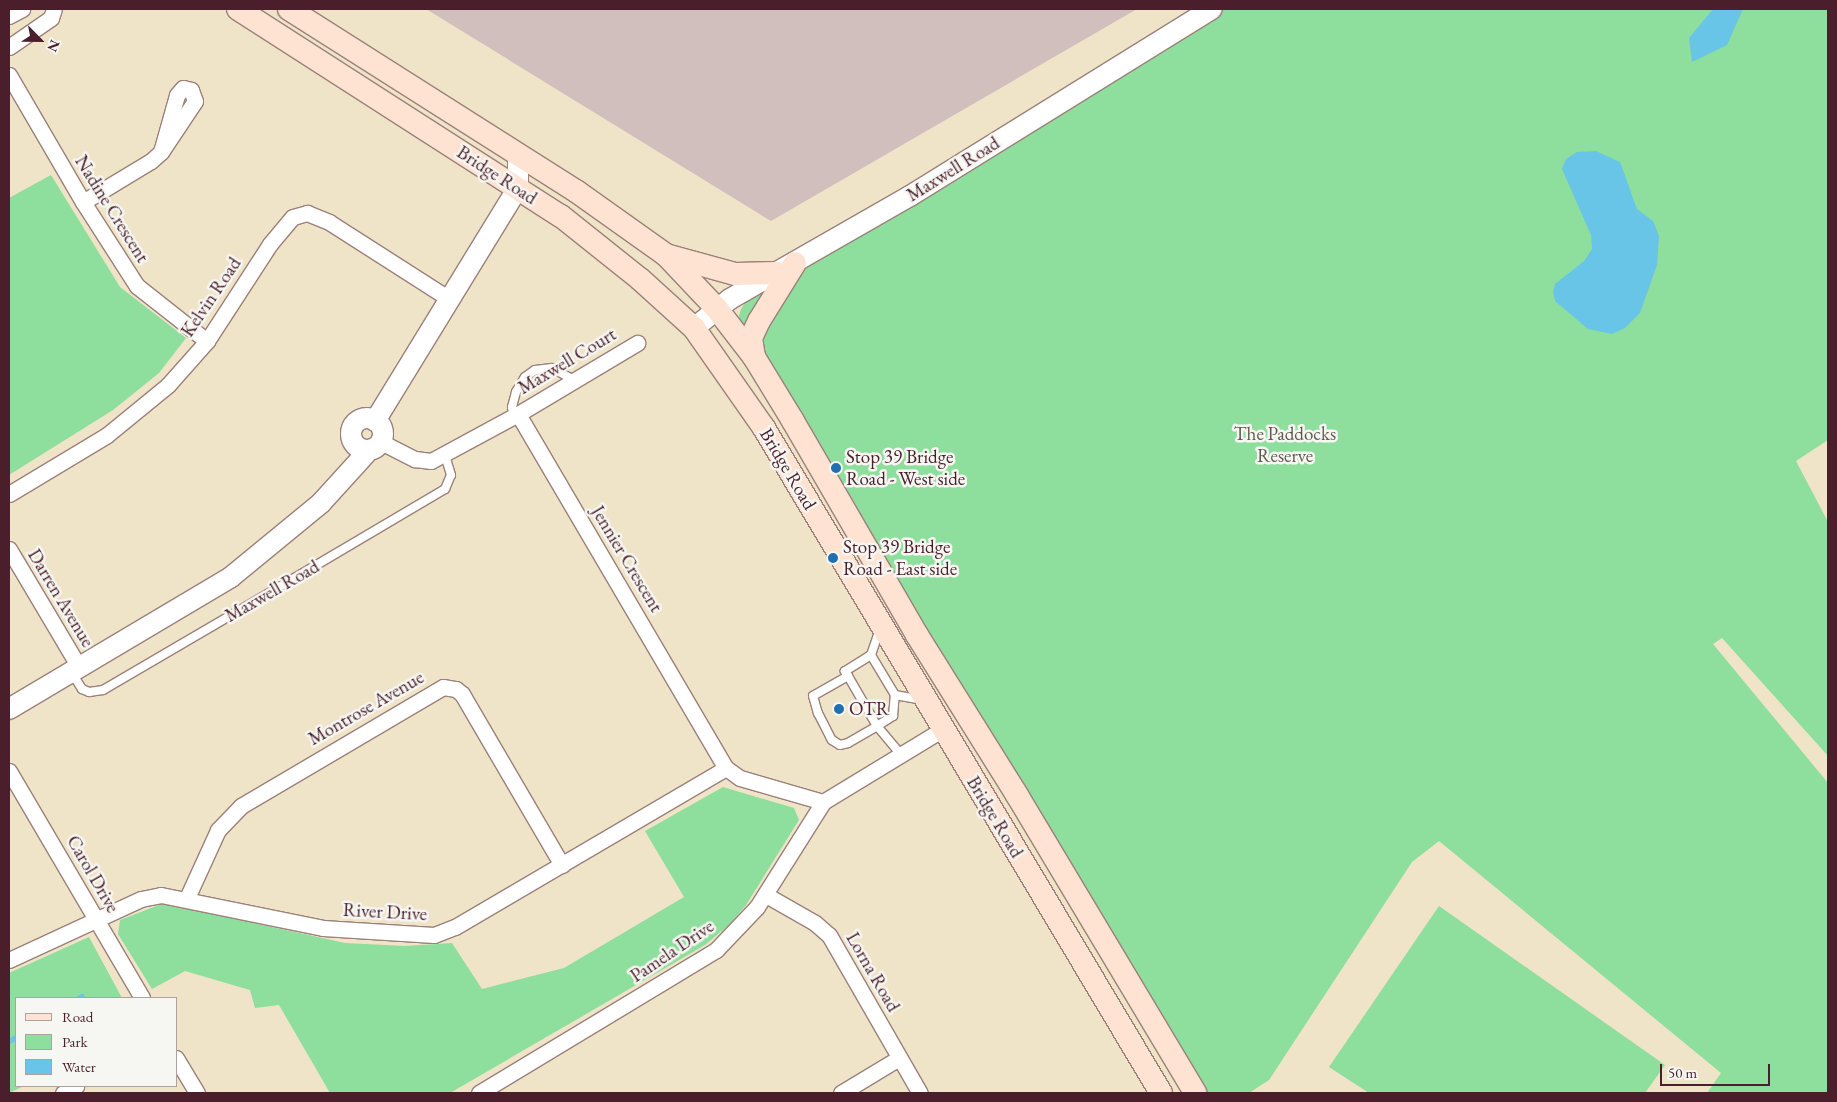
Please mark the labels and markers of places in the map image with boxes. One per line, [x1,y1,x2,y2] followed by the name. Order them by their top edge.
[846,446,965,490] place label: Stop 39 Bridge Road - West side
[830,462,842,474] marker: Stop 39 Bridge Road - West side
[843,536,957,580] place label: Stop 39 Bridge Road - East side
[827,552,839,564] marker: Stop 39 Bridge Road - East side
[849,698,889,720] place label: OTR
[833,703,845,715] marker: OTR

